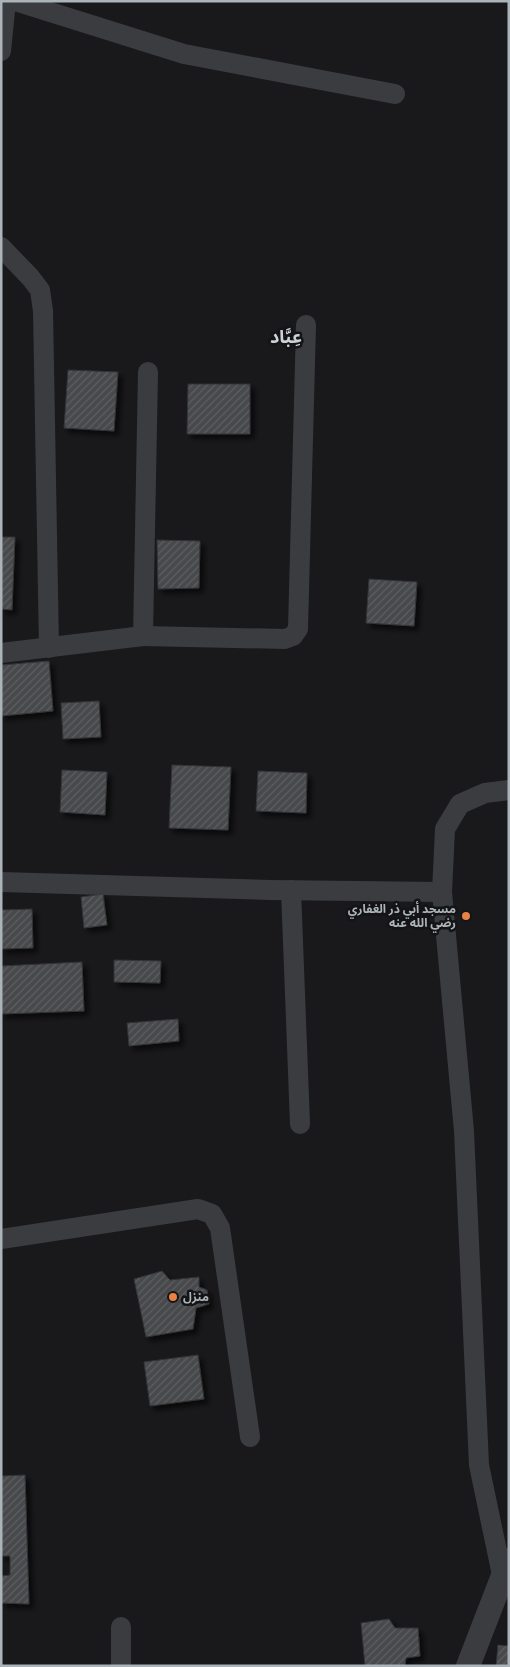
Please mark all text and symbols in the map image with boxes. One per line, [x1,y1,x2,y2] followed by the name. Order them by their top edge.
[270,324,302,349] district label: عِبَّاد
[348,901,456,933] place label: مسجد أبي ذر الغفاري رضي الله عنه
[460,910,472,922] marker: مسجد أبي ذر الغفاري رضي الله عنه
[183,1289,209,1305] place label: منزل
[167,1291,179,1303] marker: منزل

